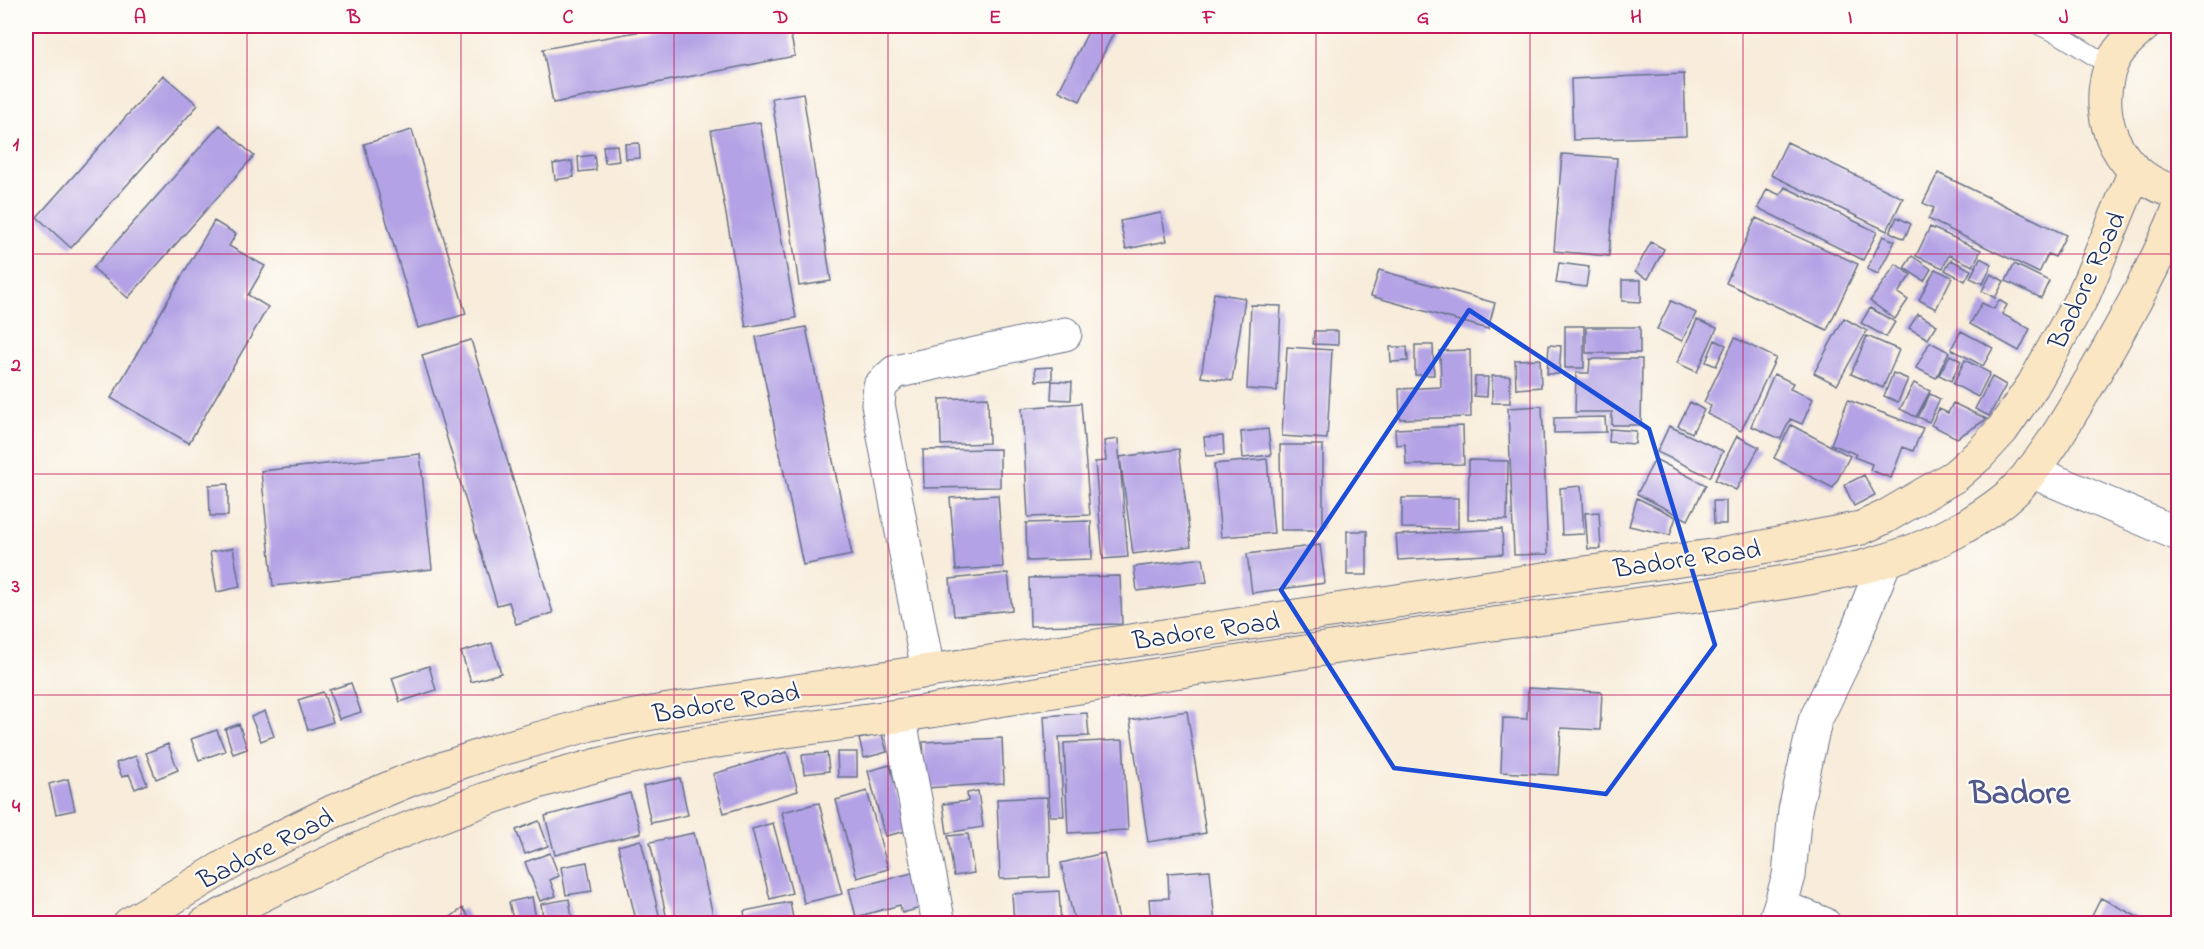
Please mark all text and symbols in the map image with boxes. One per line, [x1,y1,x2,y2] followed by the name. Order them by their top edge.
[134,4,146,33] text: A
[346,4,361,33] text: B
[563,4,574,33] text: C
[773,4,788,33] text: D
[989,4,1001,33] text: E
[1202,4,1216,33] text: F
[1417,4,1430,33] text: G
[1630,4,1642,33] text: H
[1848,4,1853,33] text: I
[2059,4,2069,33] text: J
[13,131,20,160] text: 1
[2039,206,2137,357] street label: Badore Road
[10,352,21,381] text: 2
[1610,531,1763,590] street label: Badore Road
[11,573,20,602] text: 3
[1129,603,1282,662] street label: Badore Road
[649,674,802,735] street label: Badore Road
[1968,771,2072,819] district label: Badore
[12,793,21,822] text: 4
[190,799,341,902] street label: Badore Road

